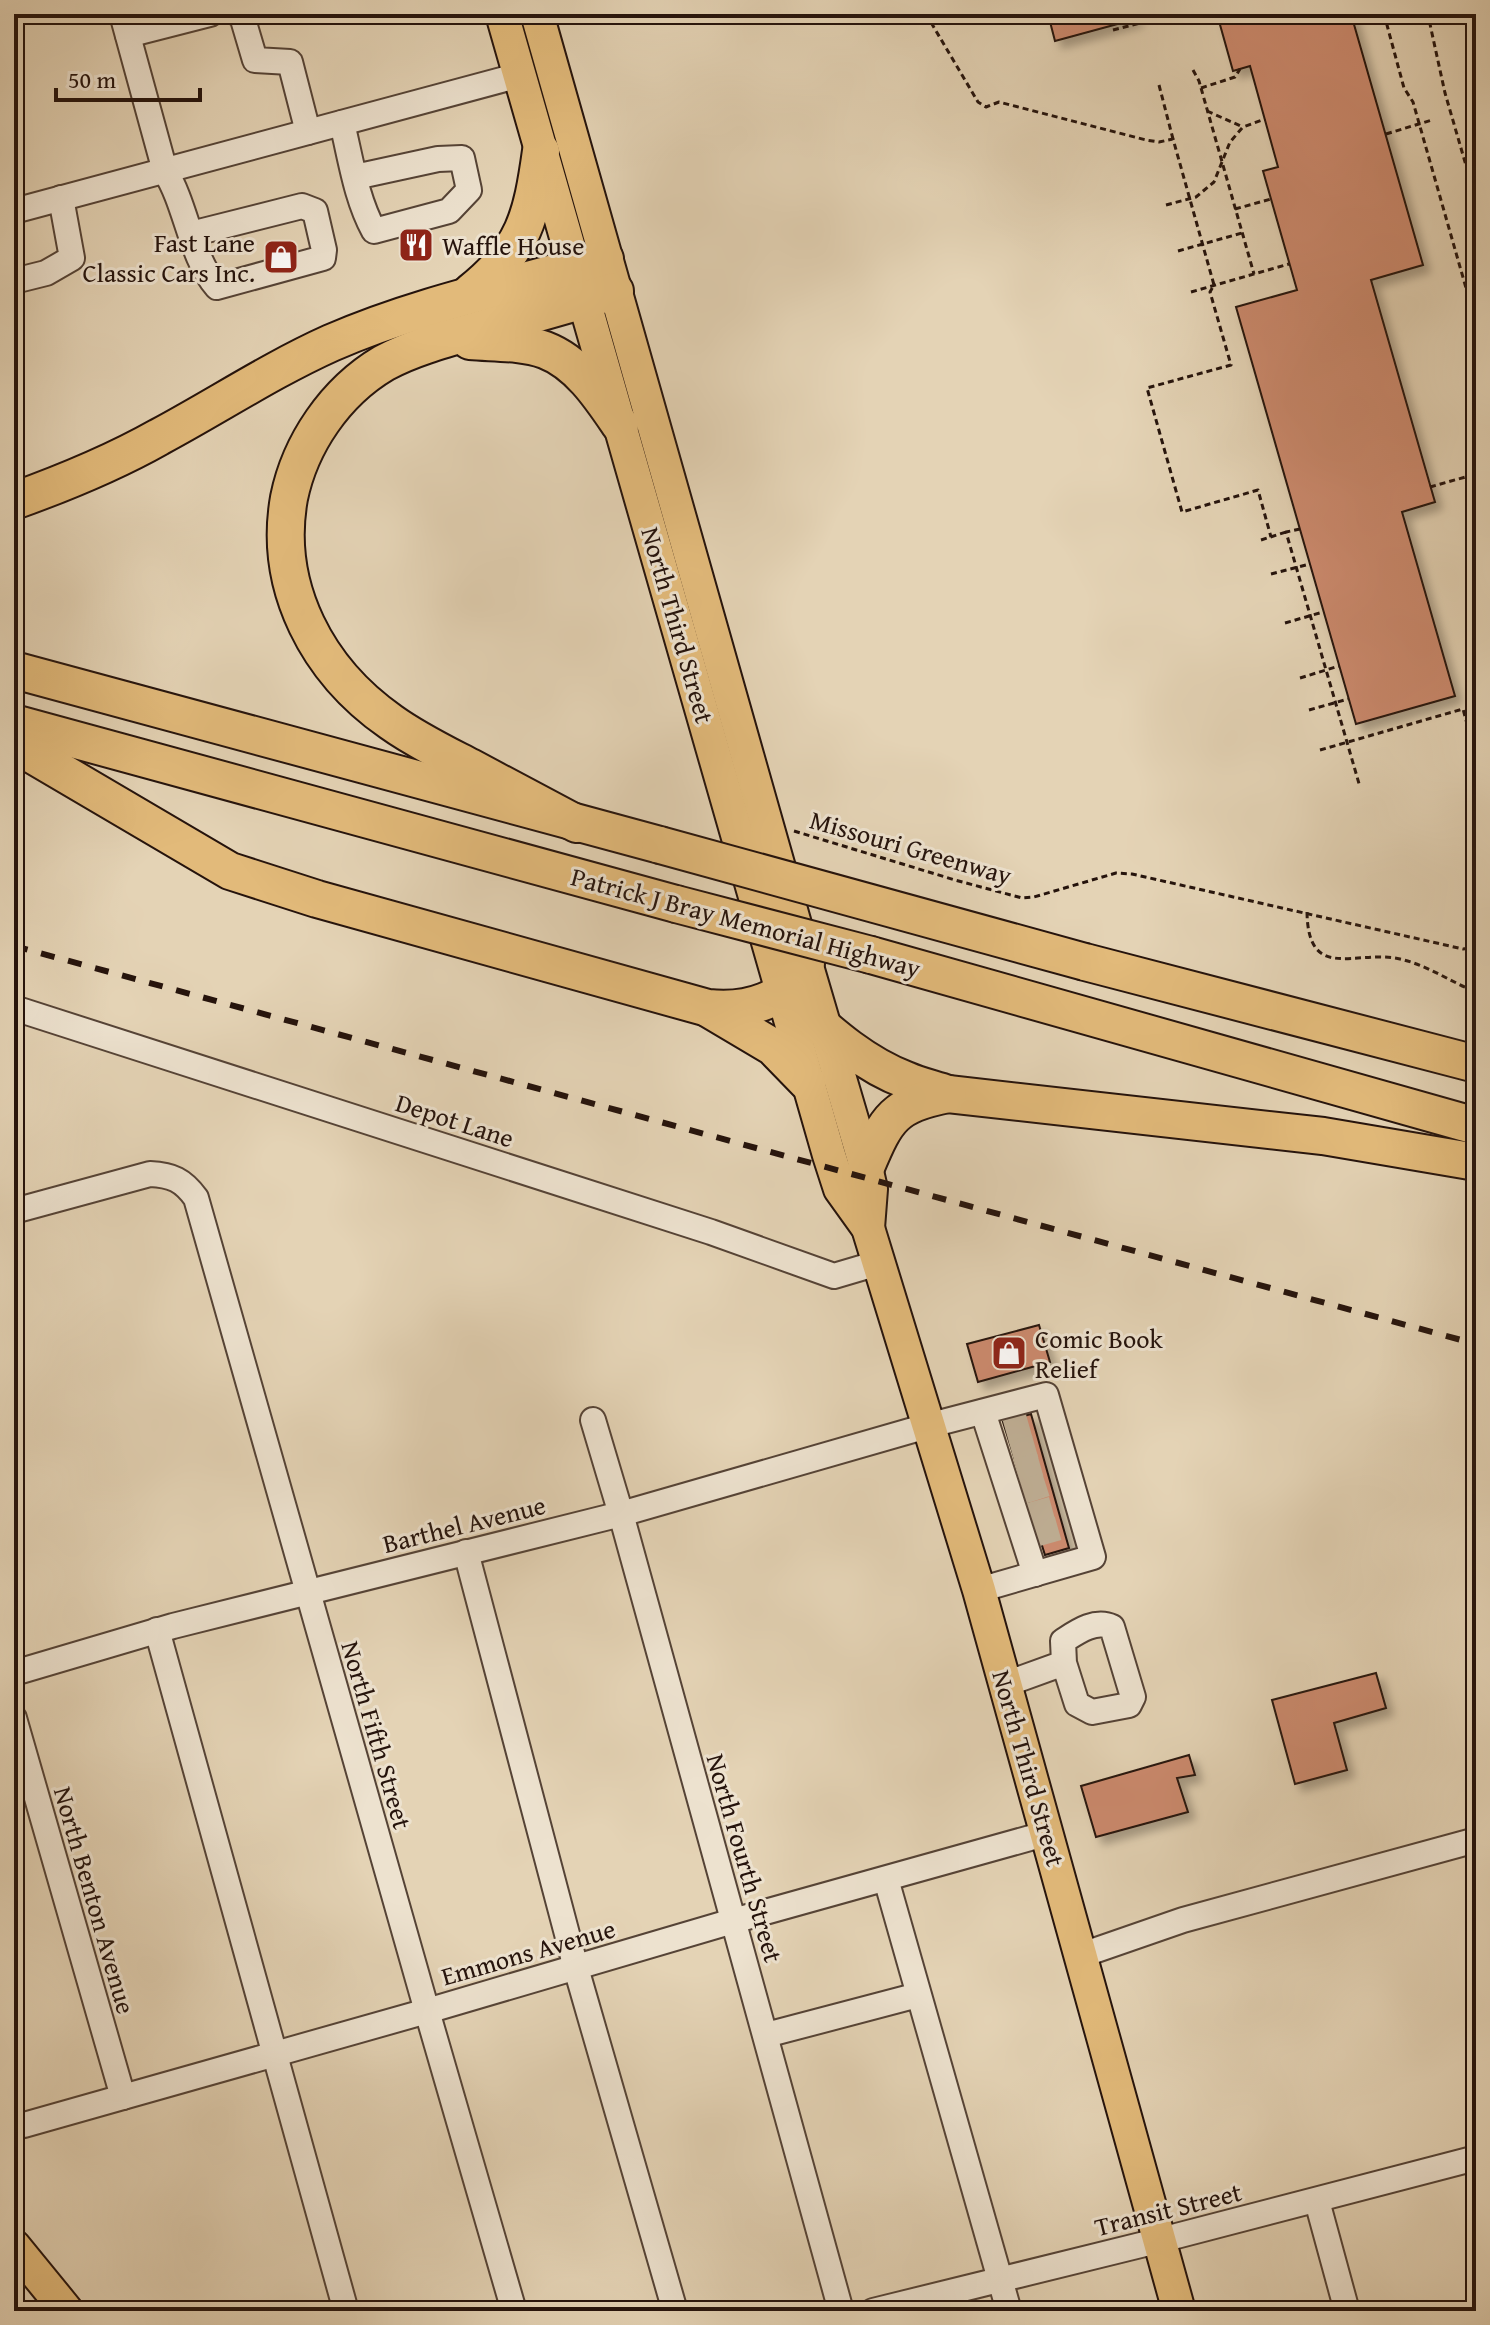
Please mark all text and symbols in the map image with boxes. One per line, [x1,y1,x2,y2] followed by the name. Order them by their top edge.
[56,52,200,102] scale bar
[68,62,116,97] text: 50 m
[82,223,255,292] place label: Fast Lane Classic Cars Inc.
[397,226,435,264] restaurant icon: Waffle House
[442,226,584,265] place label: Waffle House
[262,238,300,276] shop icon: Fast Lane Classic Cars Inc.
[631,522,725,728] street label: North Third Street
[806,800,1017,894] street label: Missouri Greenway
[567,857,925,987] street label: Patrick J Bray Memorial Highway
[391,1083,519,1157] street label: Depot Lane
[1035,1319,1163,1388] place label: Comic Book Relief
[990,1334,1028,1372] shop icon: Comic Book Relief
[378,1485,550,1563] street label: Barthel Avenue
[332,1636,422,1834] street label: North Fifth Street
[982,1665,1076,1871] street label: North Third Street
[697,1749,793,1967] street label: North Fourth Street
[44,1782,146,2018] street label: North Benton Avenue
[436,1909,620,1995] street label: Emmons Avenue
[1090,2172,1246,2246] street label: Transit Street

